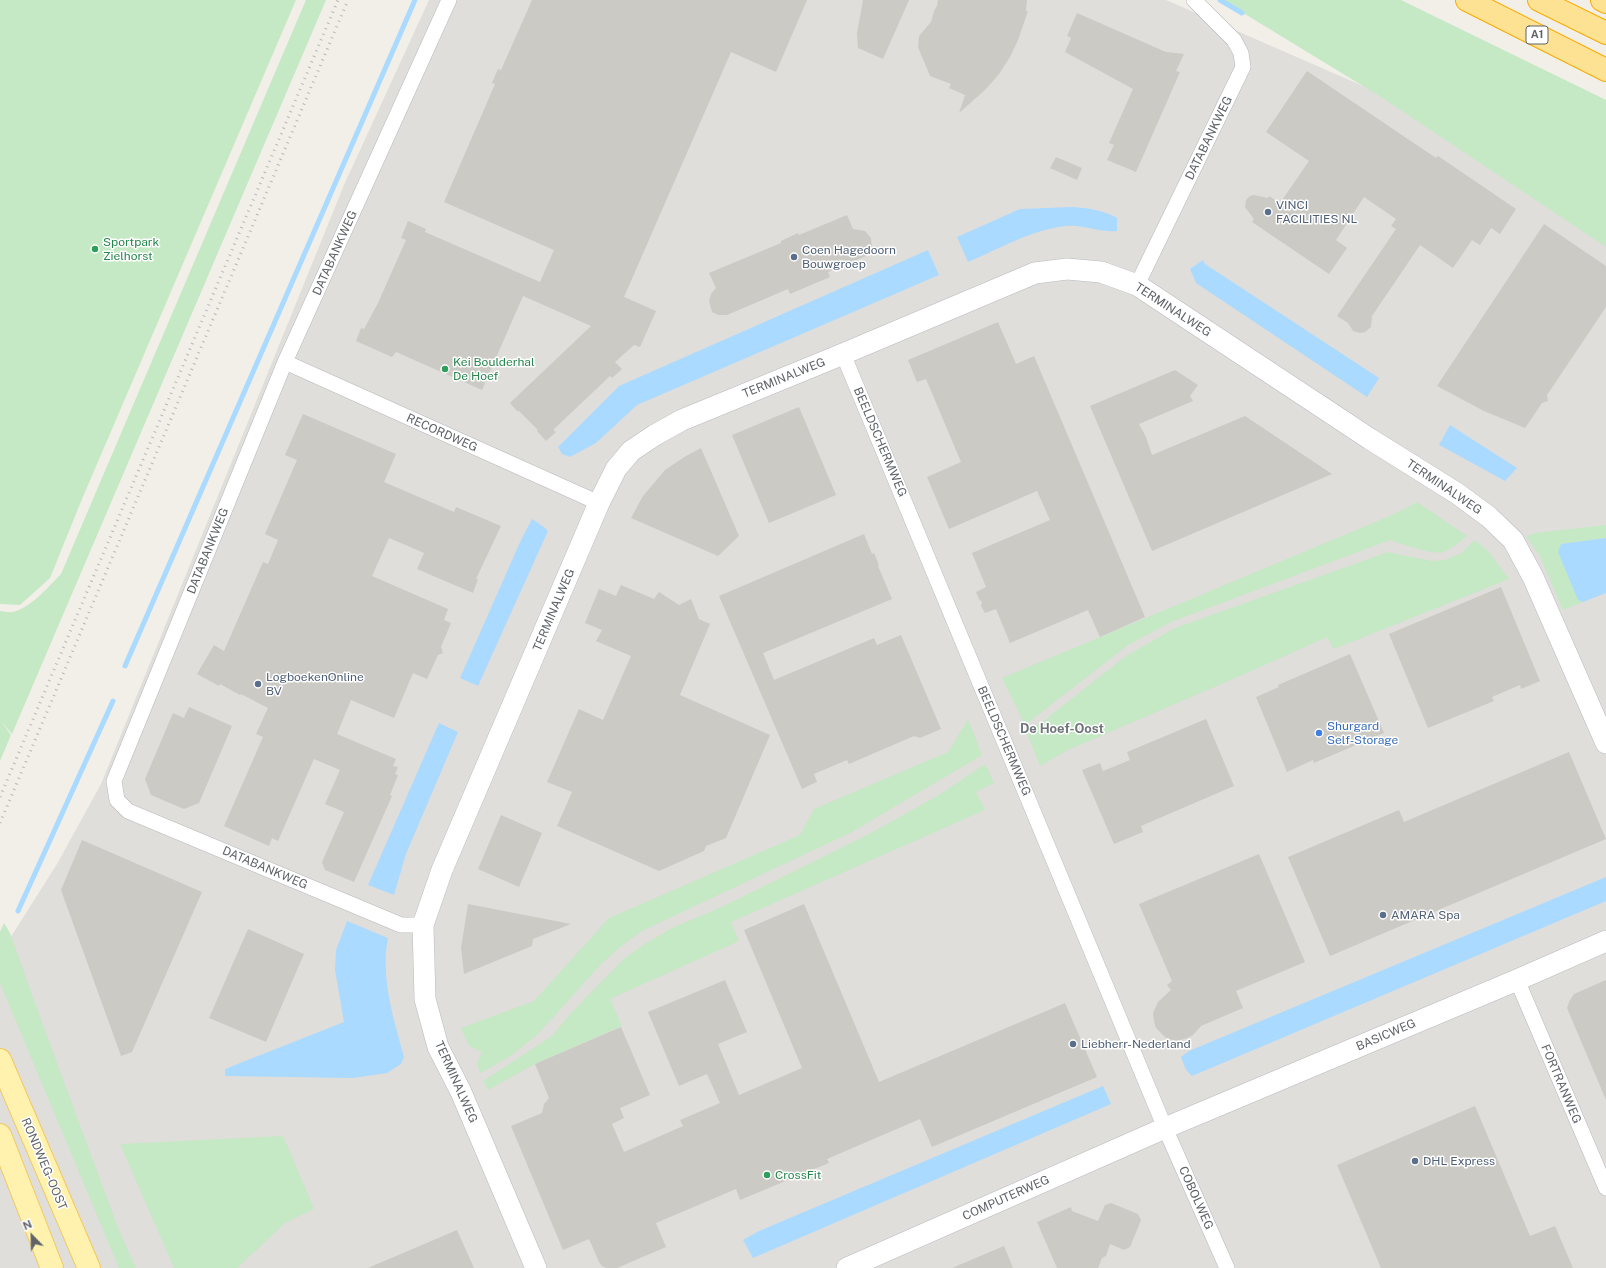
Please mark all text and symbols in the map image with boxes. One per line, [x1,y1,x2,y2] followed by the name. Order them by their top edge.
[1526,26,1548,44] road number: A1
[1182,94,1236,182] street label: DATABANKWEG
[1276,198,1357,226] place label: VINCI FACILITIES NL
[1263,207,1273,217] marker: VINCI FACILITIES NL
[310,208,360,298] street label: DATABANKWEG
[103,235,159,263] place label: Sportpark Zielhorst
[802,243,896,271] place label: Coen Hagedoorn Bouwgroep
[90,244,100,254] marker: Sportpark Zielhorst
[789,252,799,262] marker: Coen Hagedoorn Bouwgroep
[1132,280,1214,340] street label: TERMINALWEG
[453,355,535,383] place label: Kei Boulderhal De Hoef
[740,355,828,401] street label: TERMINALWEG
[440,364,450,374] marker: Kei Boulderhal De Hoef
[850,385,910,499] street label: BEELDSCHERMWEG
[404,411,480,455] street label: RECORDWEG
[1403,456,1485,518] street label: TERMINALWEG
[184,506,232,596] street label: DATABANKWEG
[530,567,578,653] street label: TERMINALWEG
[266,670,364,698] place label: LogboekenOnline BV
[253,679,263,689] marker: LogboekenOnline BV
[974,684,1034,798] street label: BEELDSCHERMWEG
[1327,719,1398,747] place label: Shurgard Self-Storage
[1020,721,1104,737] district label: De Hoef-Oost
[1314,728,1324,738] marker: Shurgard Self-Storage
[220,843,310,893] street label: DATABANKWEG
[1391,908,1460,922] place label: AMARA Spa
[1378,910,1388,920] marker: AMARA Spa
[1354,1016,1418,1054] street label: BASICWEG
[1081,1037,1191,1051] place label: Liebherr-Nederland
[431,1039,481,1125] street label: TERMINALWEG
[1068,1039,1078,1049] marker: Liebherr-Nederland
[1538,1042,1584,1126] street label: FORTRANWEG
[18,1116,70,1212] street label: RONDWEG-OOST
[1423,1154,1495,1168] place label: DHL Express
[1410,1156,1420,1166] marker: DHL Express
[1176,1164,1216,1232] street label: COBOLWEG
[775,1168,821,1182] place label: CrossFit
[762,1170,772,1180] marker: CrossFit
[960,1172,1052,1224] street label: COMPUTERWEG
[12,1216,52,1256] north arrow
[21,1218,34,1232] text: N

